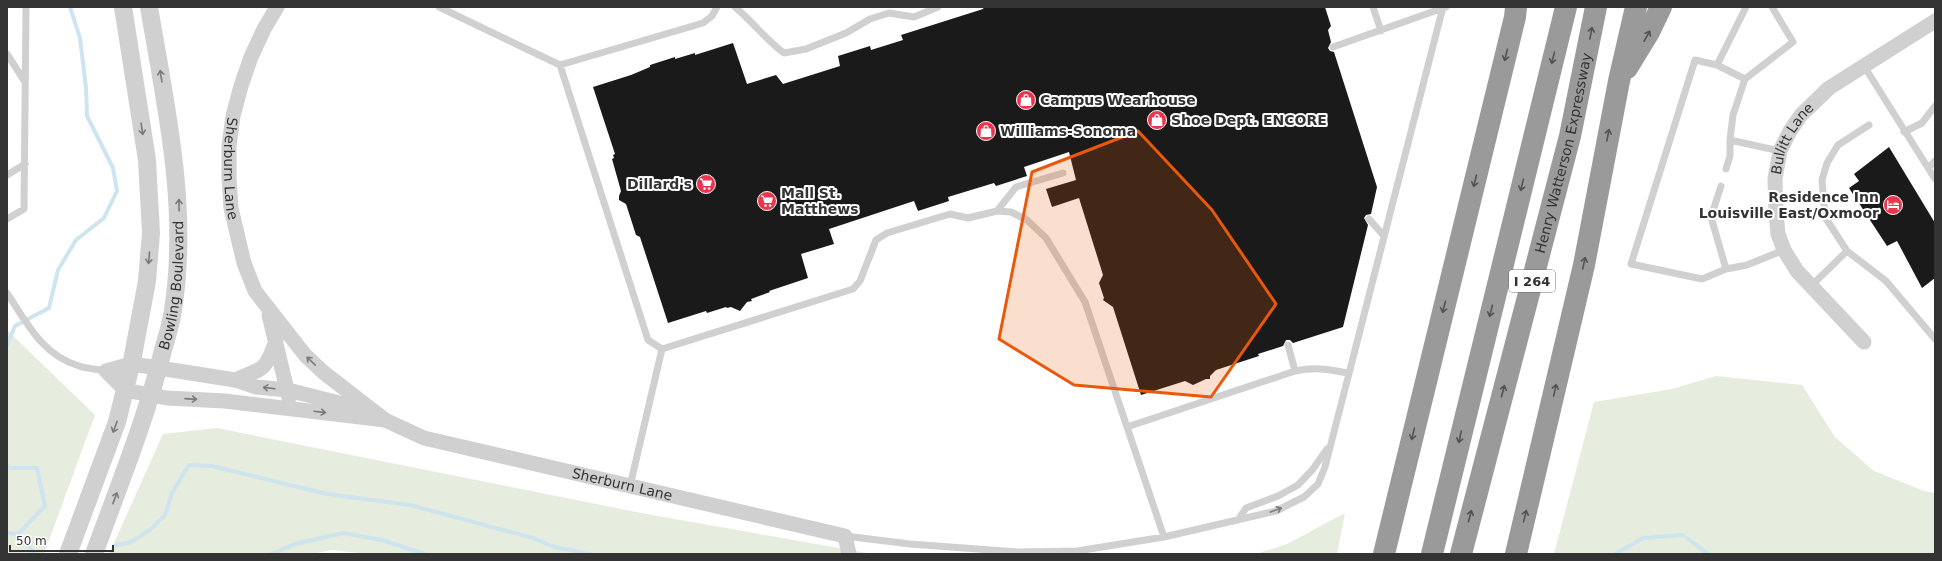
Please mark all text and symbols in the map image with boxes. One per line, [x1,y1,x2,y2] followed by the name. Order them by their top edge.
[1587,27,1595,40] one-way arrow
[1643,30,1651,42] one-way arrow
[1502,48,1509,61] one-way arrow
[1532,51,1595,255] street label: Henry Watterson Expressway
[1549,52,1557,65] one-way arrow
[157,70,165,83] one-way arrow
[1015,89,1037,111] shop icon: Campus Wearhouse
[1040,92,1196,108] place label: Campus Wearhouse
[1768,100,1817,176] street label: Bullitt Lane
[1146,109,1168,131] shop icon: Shoe Dept. ENCORE
[1171,112,1327,128] place label: Shoe Dept. ENCORE
[221,116,242,221] street label: Sherburn Lane
[975,120,997,142] shop icon: Williams-Sonoma
[138,122,146,135] one-way arrow
[1000,123,1136,139] place label: Williams-Sonoma
[1605,129,1613,142] one-way arrow
[695,173,717,195] supermarket icon: Dillard's
[1471,174,1479,187] one-way arrow
[627,176,692,192] place label: Dillard's
[1518,178,1525,191] one-way arrow
[781,185,859,217] place label: Mall St. Matthews
[1699,189,1879,221] place label: Residence Inn Louisville East/Oxmoor
[756,190,778,212] supermarket icon: Mall St. Matthews
[1882,194,1904,216] hotel icon: Residence Inn Louisville East/Oxmoor
[175,199,183,212] one-way arrow
[155,221,186,352] street label: Bowling Boulevard
[145,251,152,264] one-way arrow
[1581,257,1589,270] one-way arrow
[1509,270,1555,292] road number: I 264
[1440,301,1448,314] one-way arrow
[1486,304,1494,317] one-way arrow
[306,356,316,366] one-way arrow
[1552,383,1559,396] one-way arrow
[1500,384,1508,397] one-way arrow
[263,385,276,392] one-way arrow
[184,396,197,403] one-way arrow
[313,409,326,416] one-way arrow
[110,421,118,433] one-way arrow
[1409,427,1417,440] one-way arrow
[1456,430,1463,443] one-way arrow
[570,465,674,504] street label: Sherburn Lane
[111,493,119,505] one-way arrow
[1269,506,1281,514] one-way arrow
[1467,510,1475,523] one-way arrow
[1522,510,1530,523] one-way arrow
[10,527,113,553] scale bar
[16,534,47,548] text: 50 m

